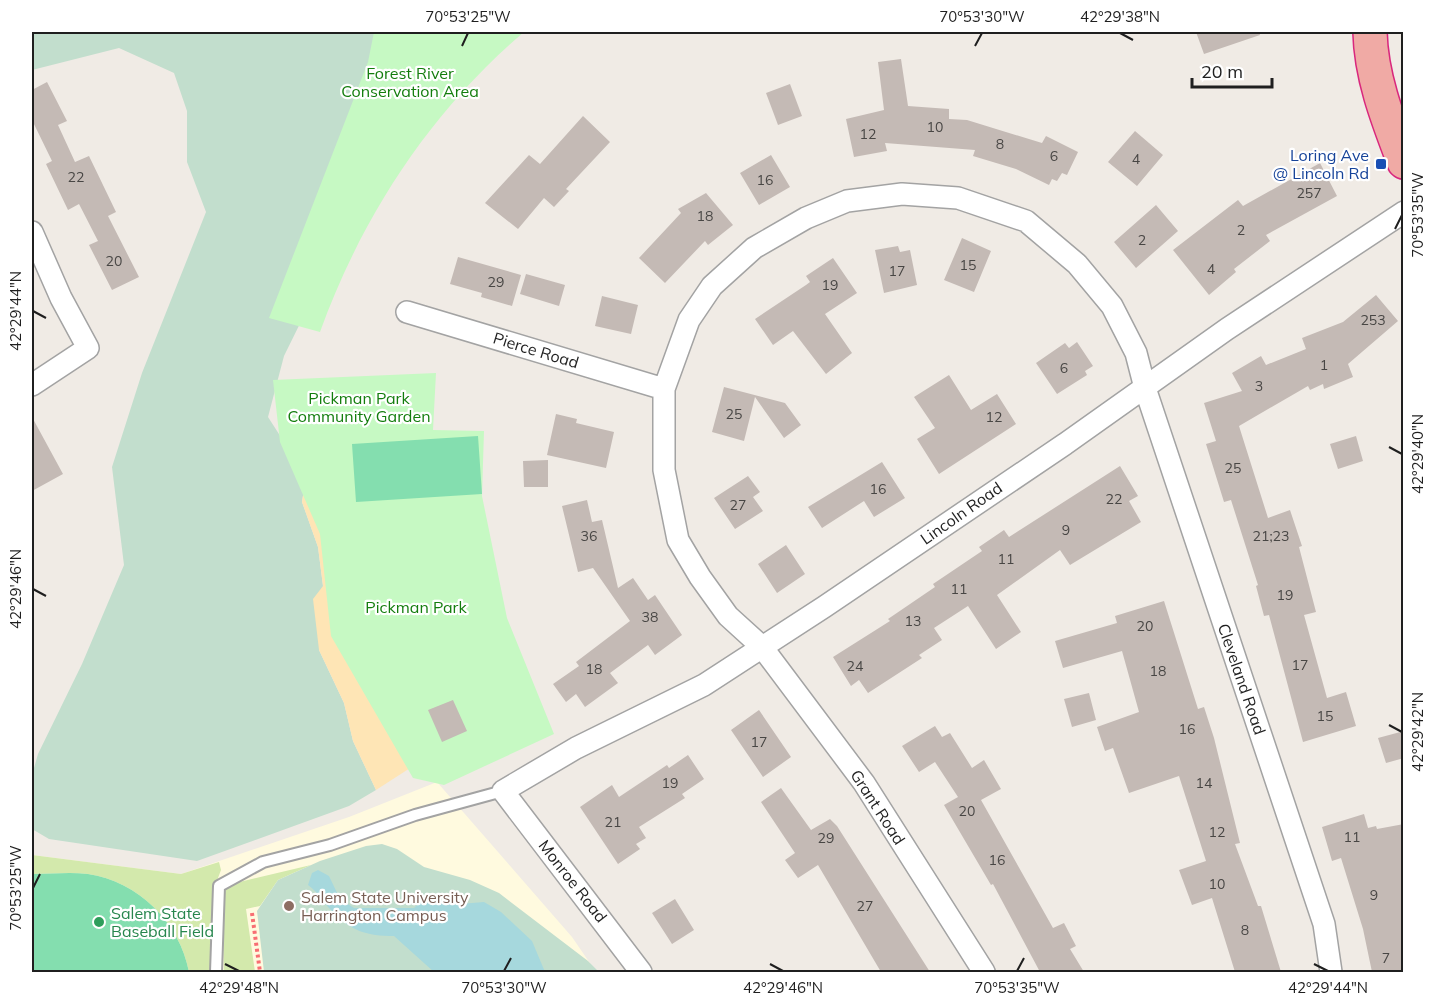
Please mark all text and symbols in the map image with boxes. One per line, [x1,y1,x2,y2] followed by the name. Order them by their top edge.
[425,7,511,26] text: 70°53'25"W
[939,7,1025,26] text: 70°53'30"W
[1080,7,1160,26] text: 42°29'38"N
[1192,51,1272,89] scale bar
[1201,60,1243,83] text: 20 m
[341,63,479,101] park label: Forest River Conservation Area
[927,118,943,136] house number: 10
[860,125,876,143] house number: 12
[996,135,1004,153] house number: 8
[1273,145,1369,183] place label: Loring Ave @ Lincoln Rd
[1050,147,1058,165] house number: 6
[1132,150,1141,168] house number: 4
[1374,157,1388,171] marker: Loring Ave @ Lincoln Rd
[68,168,84,186] house number: 22
[757,171,773,189] house number: 16
[1408,172,1427,258] text: 70°53'35"W
[1296,184,1322,202] house number: 257
[697,207,713,225] house number: 18
[1237,221,1245,239] house number: 2
[1138,231,1146,249] house number: 2
[106,252,122,270] house number: 20
[960,256,976,274] house number: 15
[1207,260,1216,278] house number: 4
[889,262,905,280] house number: 17
[6,271,25,351] text: 42°29'44"N
[488,273,504,291] house number: 29
[822,276,838,294] house number: 19
[1360,311,1386,329] house number: 253
[491,327,581,373] street label: Pierce Road
[1320,356,1328,374] house number: 1
[1060,359,1068,377] house number: 6
[1255,377,1263,395] house number: 3
[287,388,431,426] park label: Pickman Park Community Garden
[726,405,742,423] house number: 25
[986,408,1002,426] house number: 12
[1408,414,1427,494] text: 42°29'40"N
[1225,459,1241,477] house number: 25
[916,477,1006,549] street label: Lincoln Road
[870,480,886,498] house number: 16
[1106,490,1122,508] house number: 22
[730,496,746,514] house number: 27
[1062,521,1070,539] house number: 9
[581,527,597,545] house number: 36
[1253,527,1289,545] house number: 21;23
[6,549,25,629] text: 42°29'46"N
[998,550,1014,568] house number: 11
[951,580,967,598] house number: 11
[1277,586,1293,604] house number: 19
[365,597,467,617] park label: Pickman Park
[642,608,658,626] house number: 38
[905,612,921,630] house number: 13
[1137,617,1153,635] house number: 20
[1214,621,1270,737] street label: Cleveland Road
[1292,656,1308,674] house number: 17
[847,657,864,675] house number: 24
[586,660,602,678] house number: 18
[1150,662,1166,680] house number: 18
[1408,692,1427,772] text: 42°29'42"N
[1317,707,1333,725] house number: 15
[1179,720,1195,738] house number: 16
[751,733,767,751] house number: 17
[846,766,910,848] street label: Grant Road
[662,774,678,792] house number: 19
[1196,774,1213,792] house number: 14
[959,802,975,820] house number: 20
[605,813,621,831] house number: 21
[1209,823,1225,841] house number: 12
[1344,828,1360,846] house number: 11
[818,829,834,847] house number: 29
[535,836,611,926] street label: Monroe Road
[6,845,25,931] text: 70°53'25"W
[989,851,1005,869] house number: 16
[1209,875,1225,893] house number: 10
[1370,886,1378,904] house number: 9
[301,887,469,925] place label: Salem State University Harrington Campus
[857,897,873,915] house number: 27
[282,899,296,913] marker: Salem State University Harrington Campus
[111,903,214,941] place label: Salem State Baseball Field
[92,915,106,929] marker: Salem State Baseball Field
[1241,921,1249,939] house number: 8
[1382,949,1390,967] house number: 7
[199,978,279,997] text: 42°29'48"N
[461,978,547,997] text: 70°53'30"W
[743,978,823,997] text: 42°29'46"N
[974,978,1060,997] text: 70°53'35"W
[1288,978,1368,997] text: 42°29'44"N

